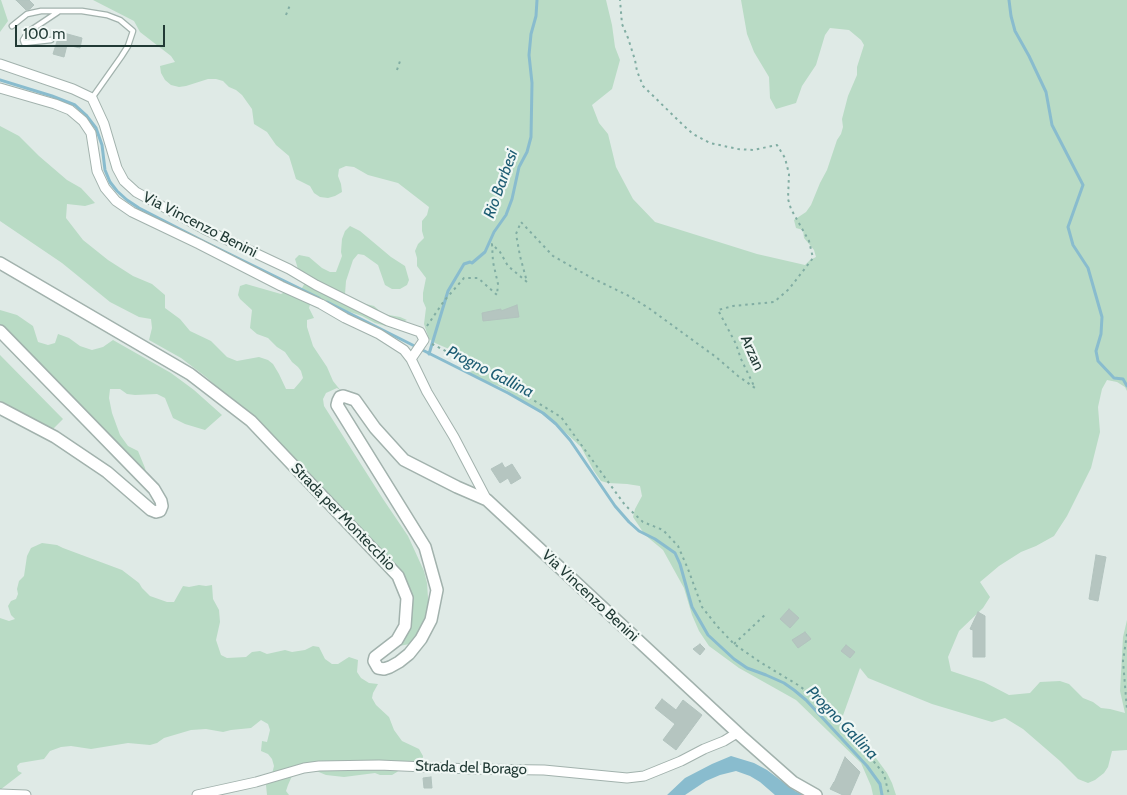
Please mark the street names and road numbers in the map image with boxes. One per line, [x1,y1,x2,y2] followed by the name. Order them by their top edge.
[140,188,260,262] street label: Via Vincenzo Benini
[736,333,768,373] street label: Arzan
[287,459,399,575] street label: Strada per Montecchio
[538,546,642,646] street label: Via Vincenzo Benini
[415,757,527,779] street label: Strada del Borago

